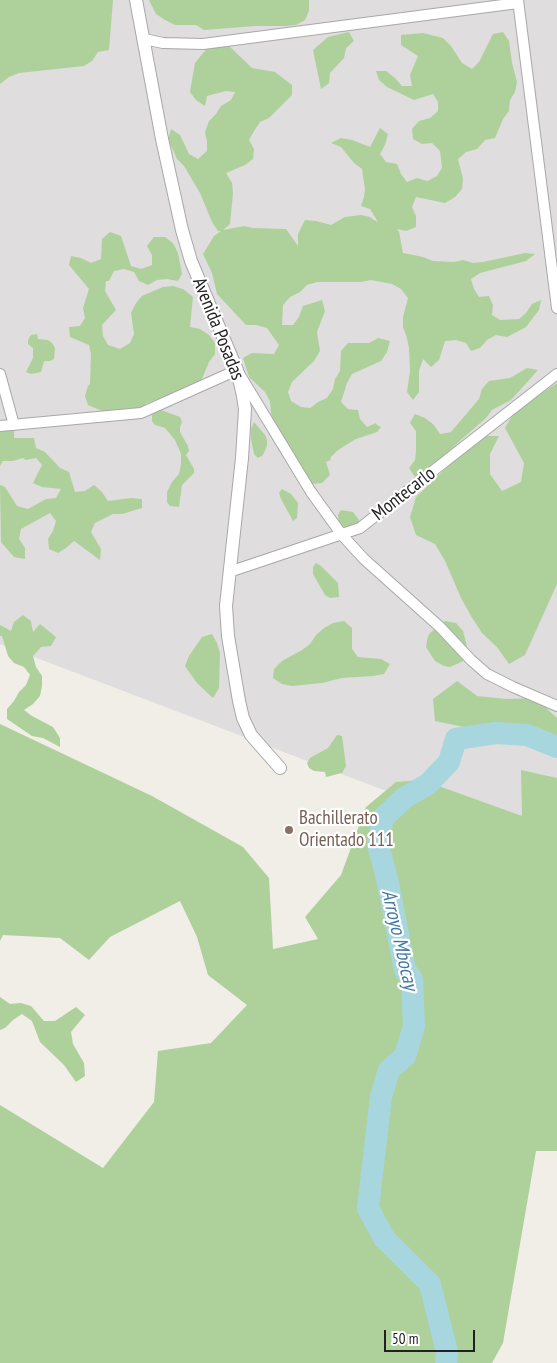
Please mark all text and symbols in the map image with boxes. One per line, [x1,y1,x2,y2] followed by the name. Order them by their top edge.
[187,274,249,384] street label: Avenida Posadas
[368,462,440,526] street label: Montecarlo
[299,808,394,852] place label: Bachillerato Orientado 111
[283,824,295,836] marker: Bachillerato Orientado 111
[376,888,422,992] water label: Arroyo Mbocay
[387,1320,478,1352] scale bar
[392,1329,418,1348] text: 50 m

